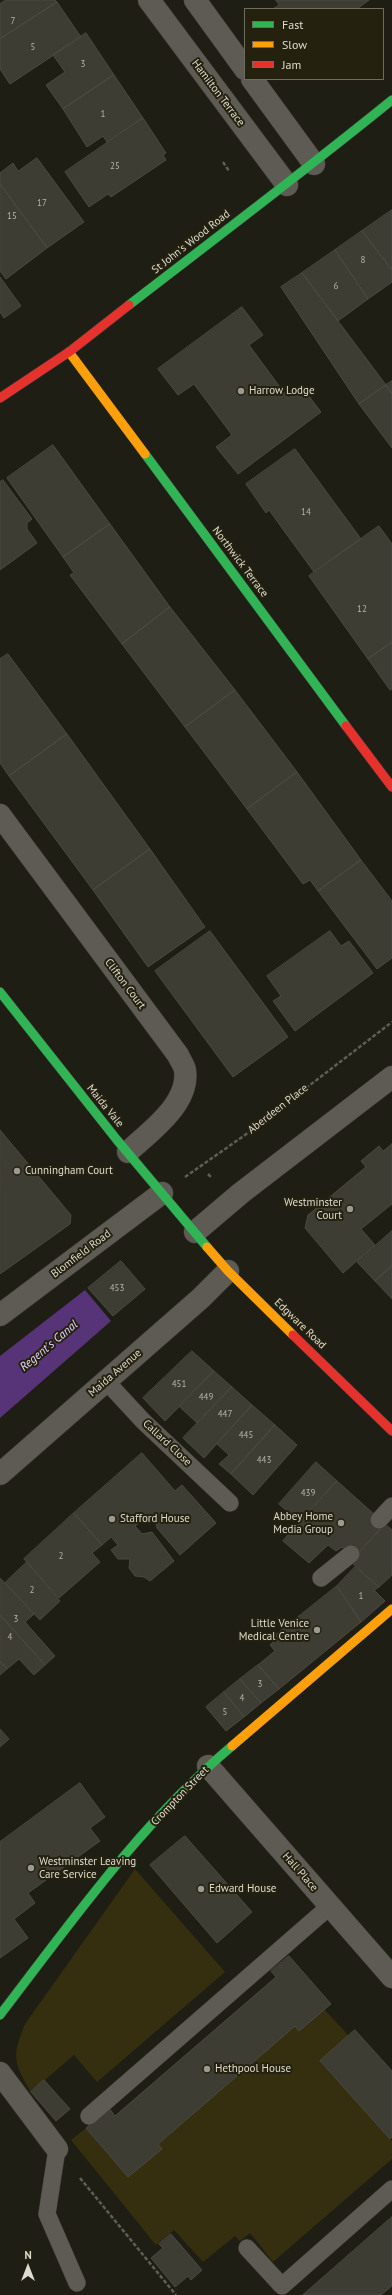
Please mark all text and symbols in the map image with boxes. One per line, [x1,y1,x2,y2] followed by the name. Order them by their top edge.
[244,8,384,80] legend
[11,16,15,26] house number: 7
[282,17,303,32] text: Fast
[282,37,307,52] text: Slow
[31,42,35,52] house number: 5
[189,57,247,129] street label: Hamilton Terrace
[282,57,301,72] text: Jam
[81,59,85,69] house number: 3
[101,109,105,119] house number: 1
[110,161,120,171] house number: 25
[37,198,47,208] house number: 17
[149,207,233,277] street label: St John's Wood Road
[7,211,17,221] house number: 15
[361,255,365,265] house number: 8
[334,281,338,291] house number: 6
[249,384,314,398] place label: Harrow Lodge
[236,386,246,396] marker: Harrow Lodge
[301,507,311,517] house number: 14
[209,524,271,600] street label: Northwick Terrace
[357,604,367,614] house number: 12
[102,956,148,1012] street label: Clifton Court
[245,1081,311,1137] street label: Aberdeen Place
[84,1082,126,1130] street label: Maida Vale
[25,1164,113,1178] place label: Cunningham Court
[12,1166,22,1176] marker: Cunningham Court
[284,1196,342,1222] place label: Westminster Court
[345,1204,355,1214] marker: Westminster Court
[49,1227,113,1281] street label: Blomfield Road
[110,1283,124,1293] house number: 453
[271,1296,329,1352] street label: Edgware Road
[17,1318,81,1374] water label: Regent's Canal
[86,1346,144,1400] street label: Maida Avenue
[172,1379,186,1389] house number: 451
[199,1392,213,1402] house number: 449
[218,1409,232,1419] house number: 447
[140,1417,194,1469] street label: Callard Close
[239,1430,253,1440] house number: 445
[257,1455,271,1465] house number: 443
[301,1488,315,1498] house number: 439
[273,1510,333,1536] place label: Abbey Home Media Group
[120,1512,190,1526] place label: Stafford House
[107,1514,117,1524] marker: Stafford House
[336,1518,346,1528] marker: Abbey Home Media Group
[59,1551,63,1561] house number: 2
[30,1585,34,1595] house number: 2
[359,1591,363,1601] house number: 1
[14,1614,18,1624] house number: 3
[239,1617,309,1643] place label: Little Venice Medical Centre
[312,1625,322,1635] marker: Little Venice Medical Centre
[8,1632,12,1642] house number: 4
[258,1679,262,1689] house number: 3
[240,1693,244,1703] house number: 4
[223,1707,227,1717] house number: 5
[148,1764,212,1828] street label: Crompton Street
[279,1850,321,1894] street label: Hall Place
[39,1855,136,1881] place label: Westminster Leaving Care Service
[26,1863,36,1873] marker: Westminster Leaving Care Service
[209,1882,276,1896] place label: Edward House
[196,1884,206,1894] marker: Edward House
[215,2062,291,2076] place label: Hethpool House
[202,2064,212,2074] marker: Hethpool House
[8,2247,48,2287] north arrow
[24,2248,32,2262] text: N

